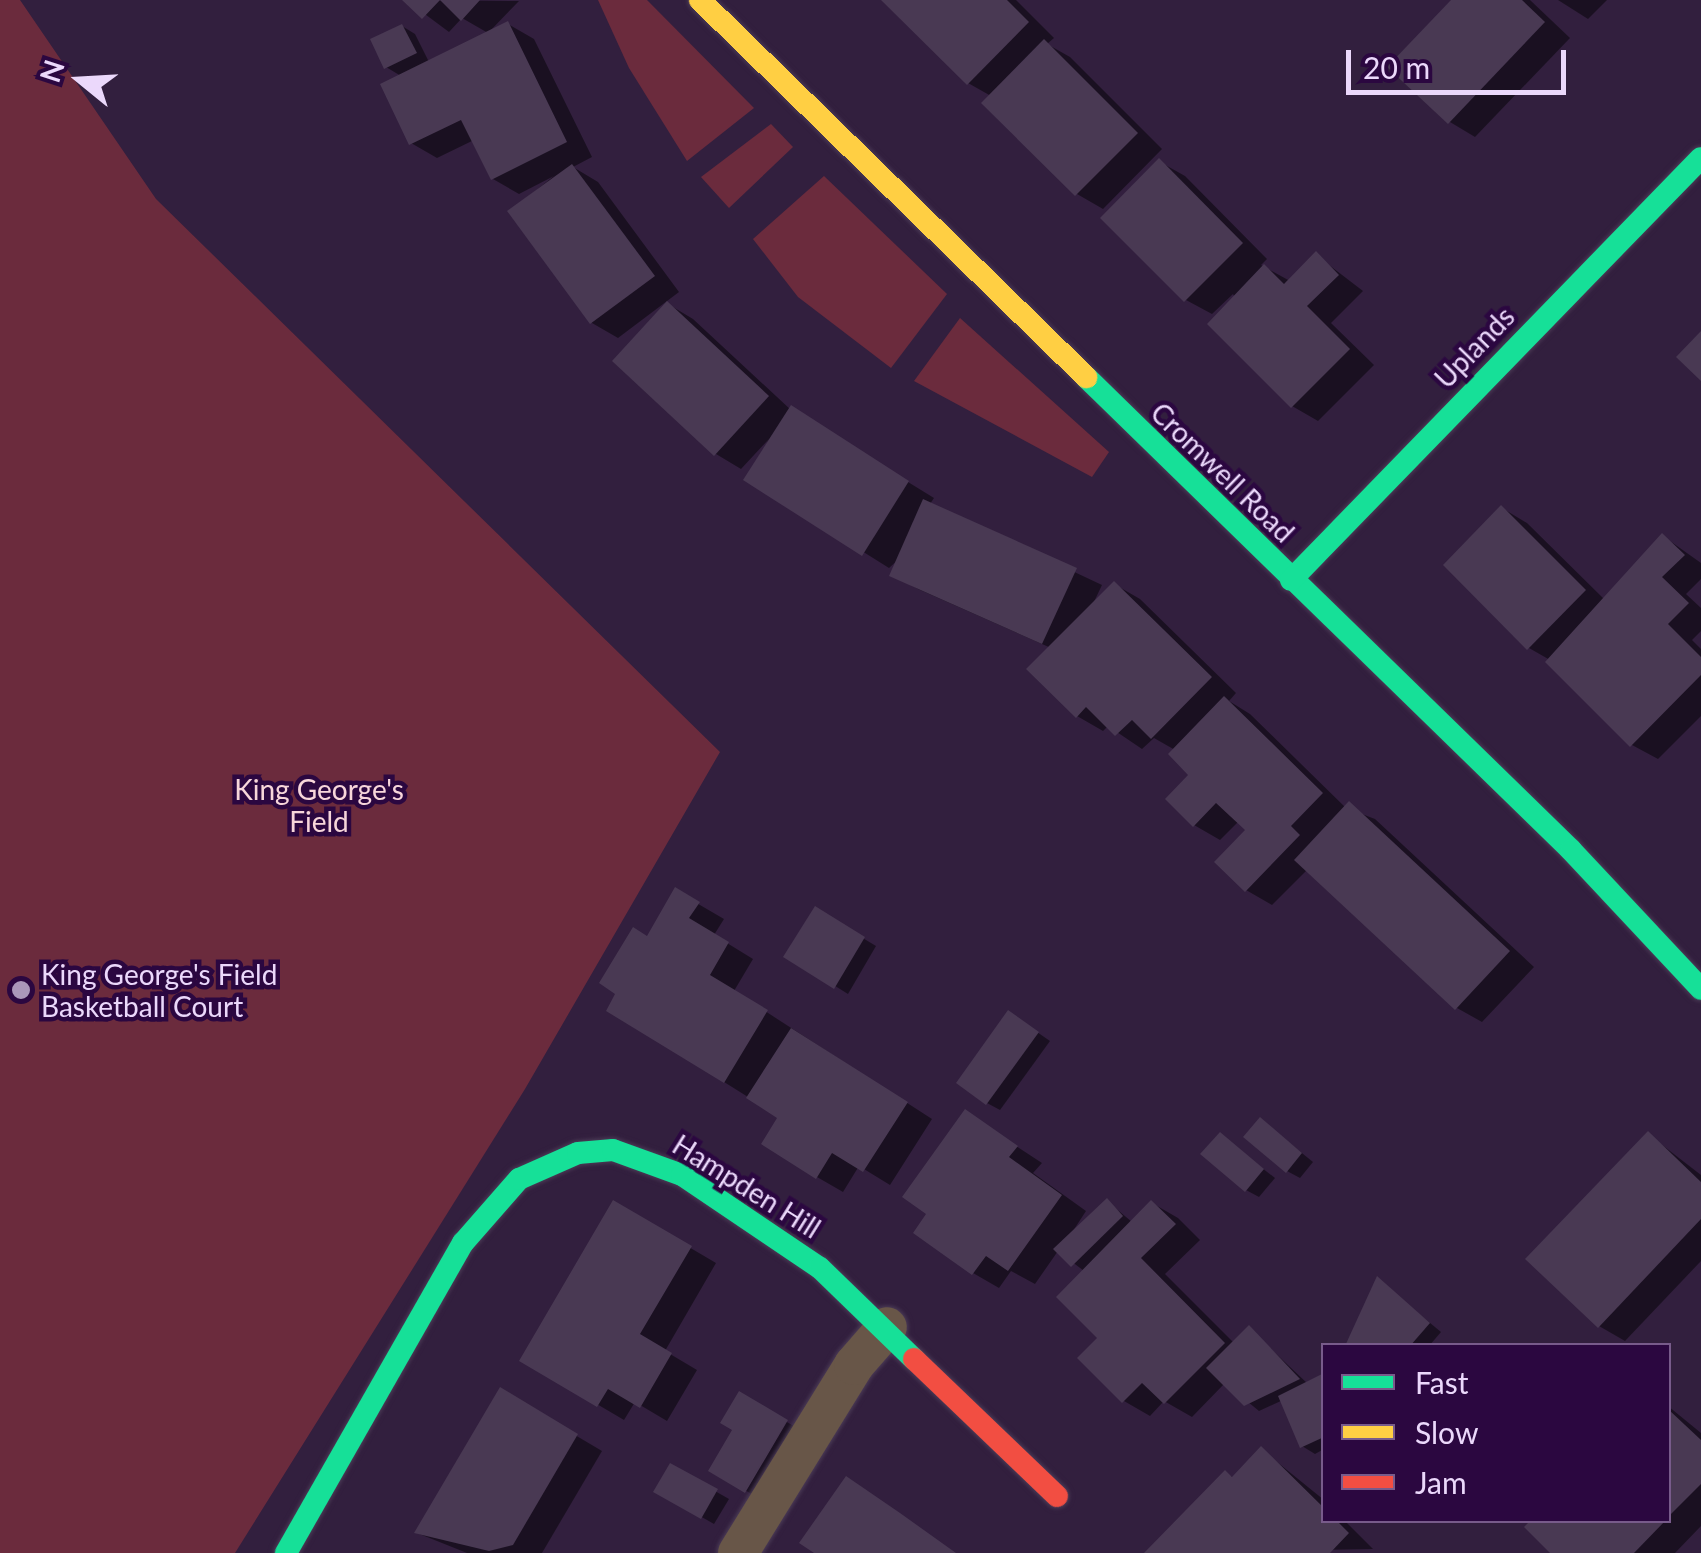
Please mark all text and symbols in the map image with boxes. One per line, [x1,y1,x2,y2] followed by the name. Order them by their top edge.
[30,30,130,130] north arrow
[1351,30,1571,92] scale bar
[1363,49,1430,85] text: 20 m
[32,55,71,86] text: N
[1427,299,1521,395] street label: Uplands
[1144,395,1302,549] street label: Cromwell Road
[234,772,404,838] park label: King George's Field
[41,957,277,1023] place label: King George's Field Basketball Court
[10,979,32,1001] marker: King George's Field Basketball Court
[667,1127,827,1245] street label: Hampden Hill
[1321,1343,1671,1523] legend
[1415,1364,1469,1400] text: Fast
[1415,1414,1478,1450] text: Slow
[1415,1464,1467,1500] text: Jam

